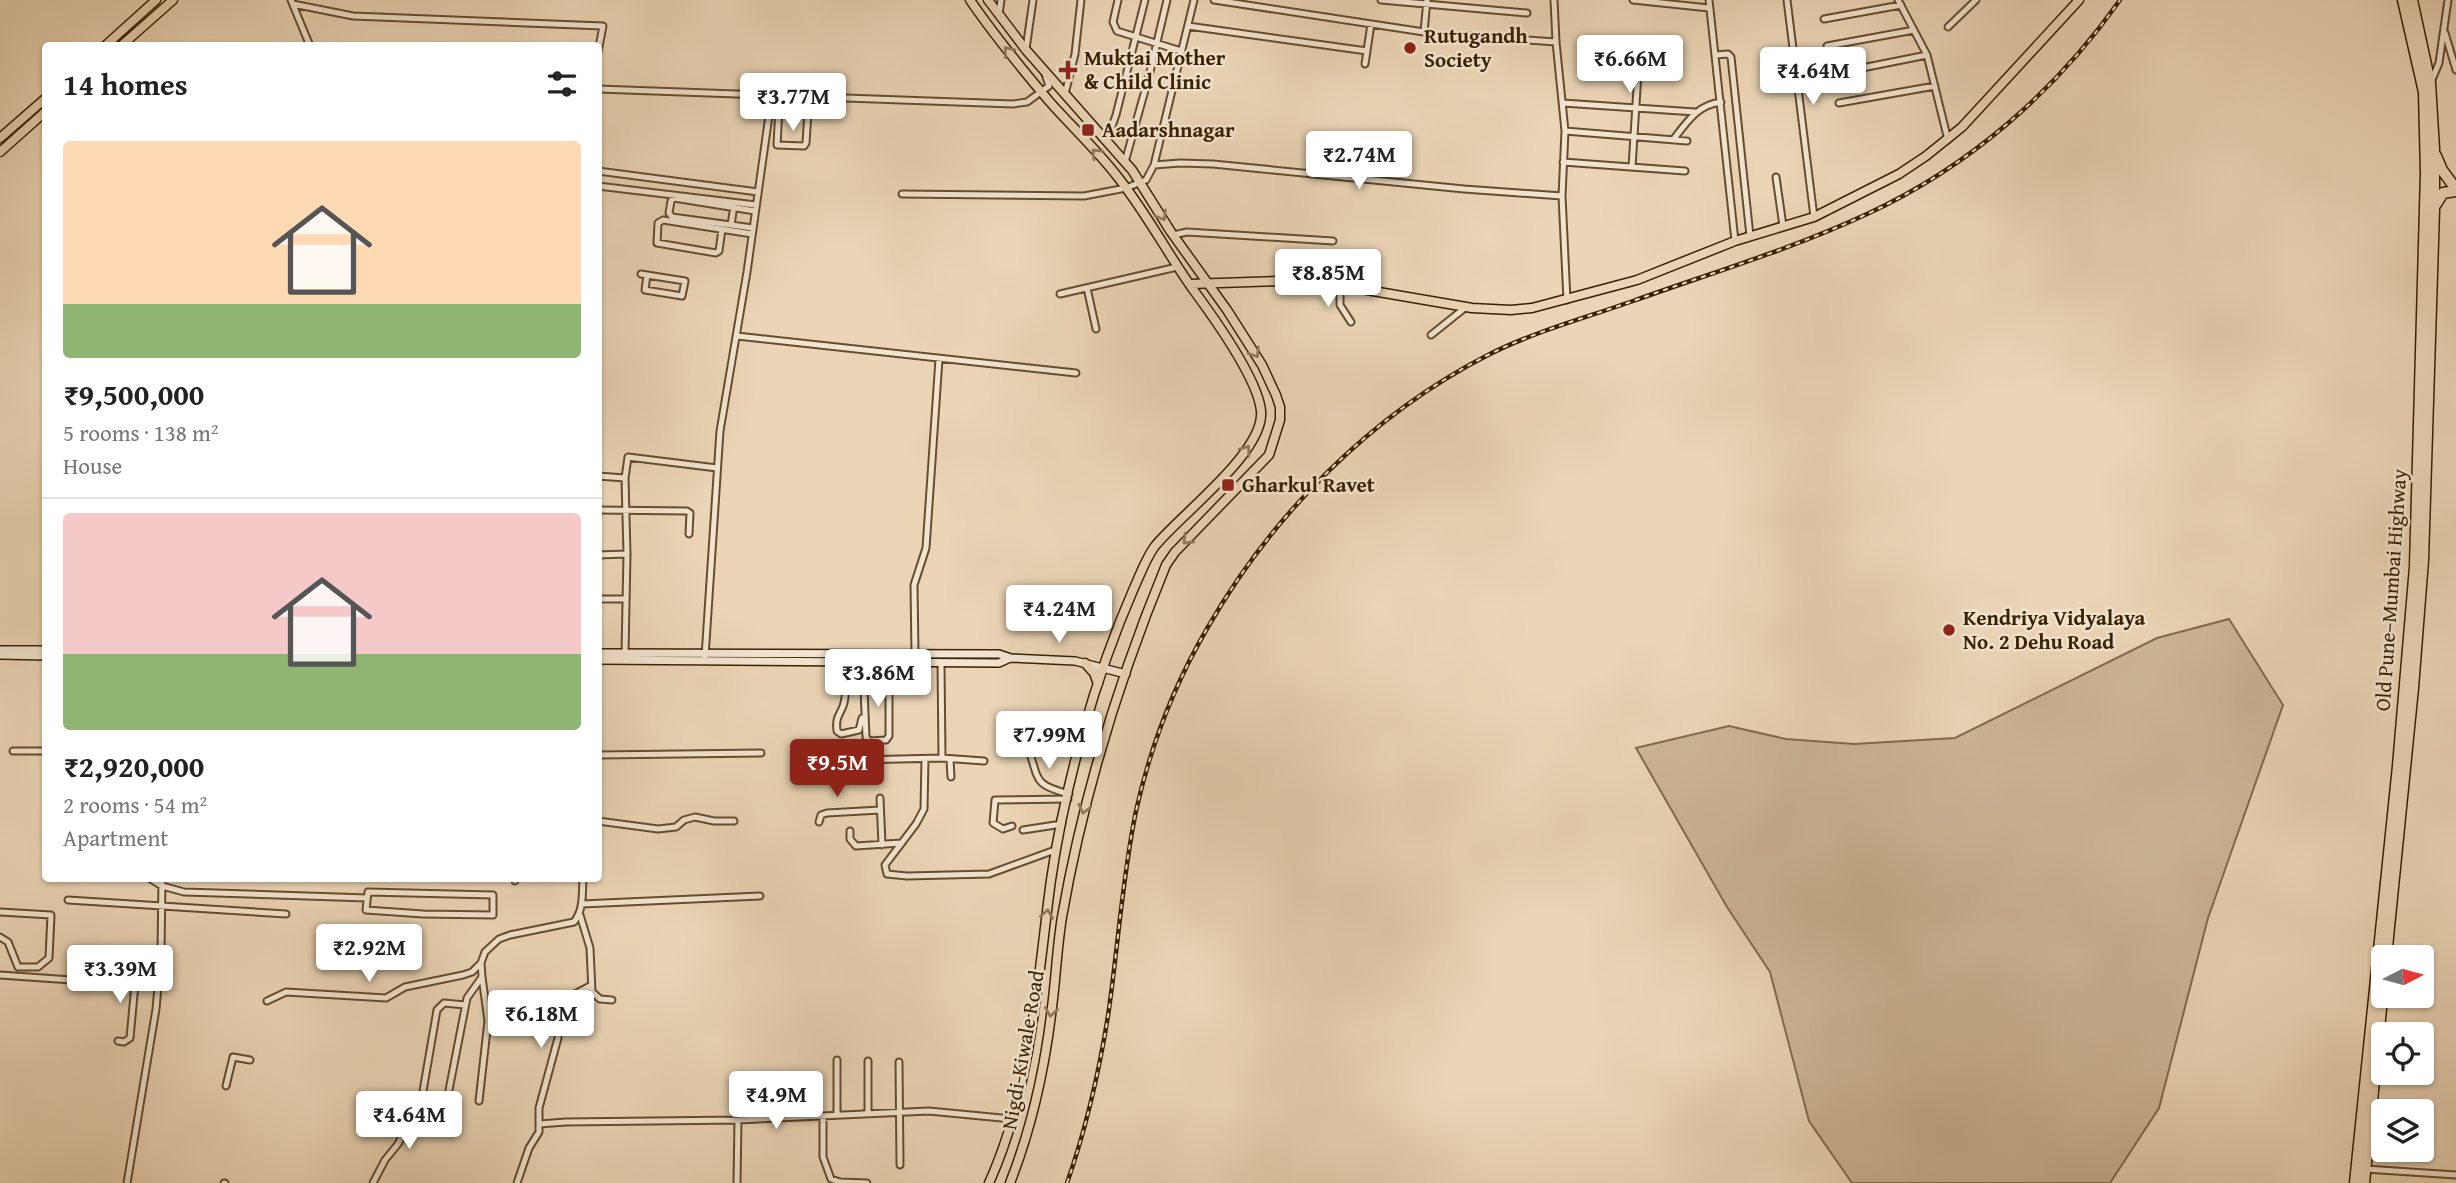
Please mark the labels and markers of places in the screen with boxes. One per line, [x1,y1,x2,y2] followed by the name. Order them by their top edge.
[1424,20,1528,75] place label: Rutugandh Society
[1573,36,1687,95] pin: ₹6.66M
[1402,40,1418,56] marker: Rutugandh Society
[1084,42,1226,97] place label: Muktai Mother & Child Clinic
[1756,48,1870,107] pin: ₹4.64M
[1058,60,1078,80] marker: Muktai Mother & Child Clinic
[736,74,850,133] pin: ₹3.77M
[1102,114,1235,145] place label: Aadarshnagar
[1080,122,1096,138] marker: Aadarshnagar
[1302,132,1416,191] pin: ₹2.74M
[1271,250,1385,309] pin: ₹8.85M
[1242,469,1375,500] place label: Gharkul Ravet
[1220,477,1236,493] marker: Gharkul Ravet
[1002,586,1116,645] pin: ₹4.24M
[1963,602,2146,657] place label: Kendriya Vidyalaya No. 2 Dehu Road
[1941,622,1957,638] marker: Kendriya Vidyalaya No. 2 Dehu Road
[821,650,935,709] pin: ₹3.86M
[992,712,1106,771] pin: ₹7.99M
[788,740,886,799] pin: ₹9.5M
[312,925,426,984] pin: ₹2.92M
[63,946,177,1005] pin: ₹3.39M
[484,990,598,1050] pin: ₹6.18M
[727,1072,825,1131] pin: ₹4.9M
[352,1092,466,1151] pin: ₹4.64M

